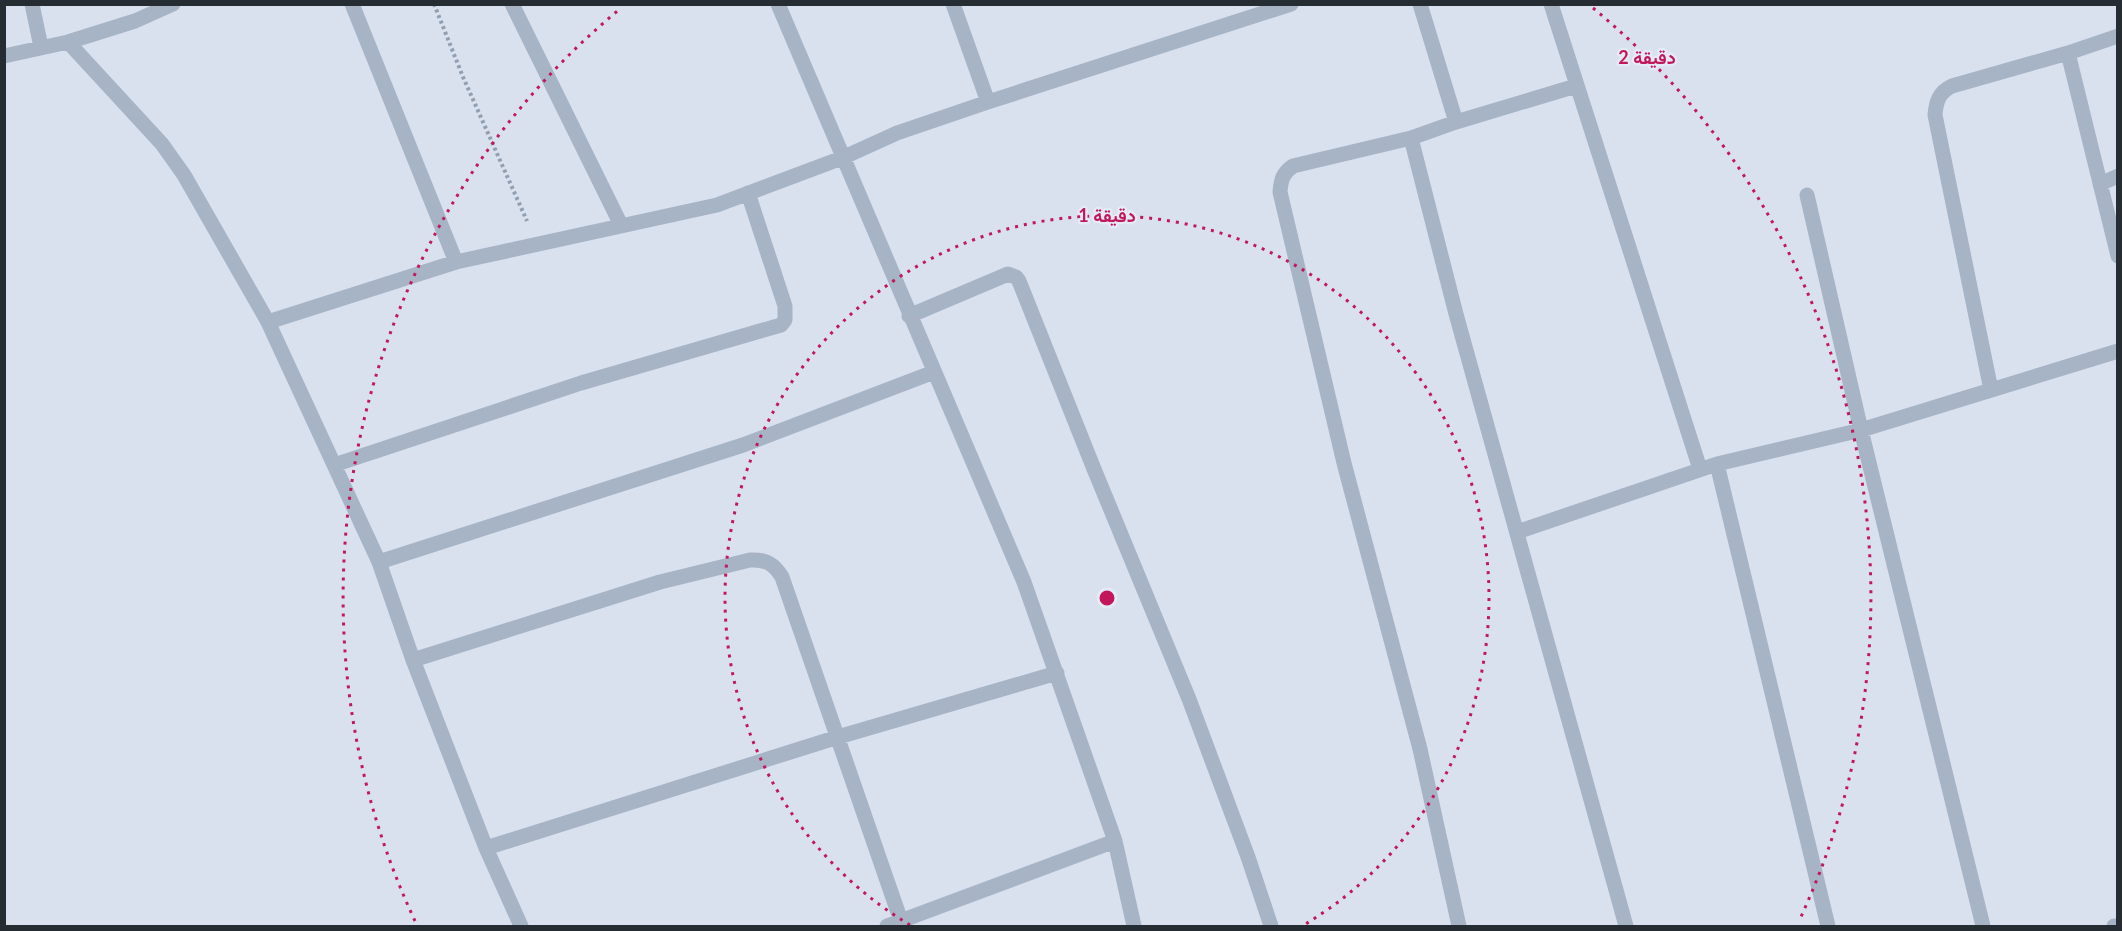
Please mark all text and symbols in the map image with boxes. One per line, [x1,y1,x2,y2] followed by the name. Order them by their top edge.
[1618,46,1676,69] text: 2 دقيقة
[1078,204,1136,227] text: 1 دقيقة
[1097,588,1117,608] centre of rings

